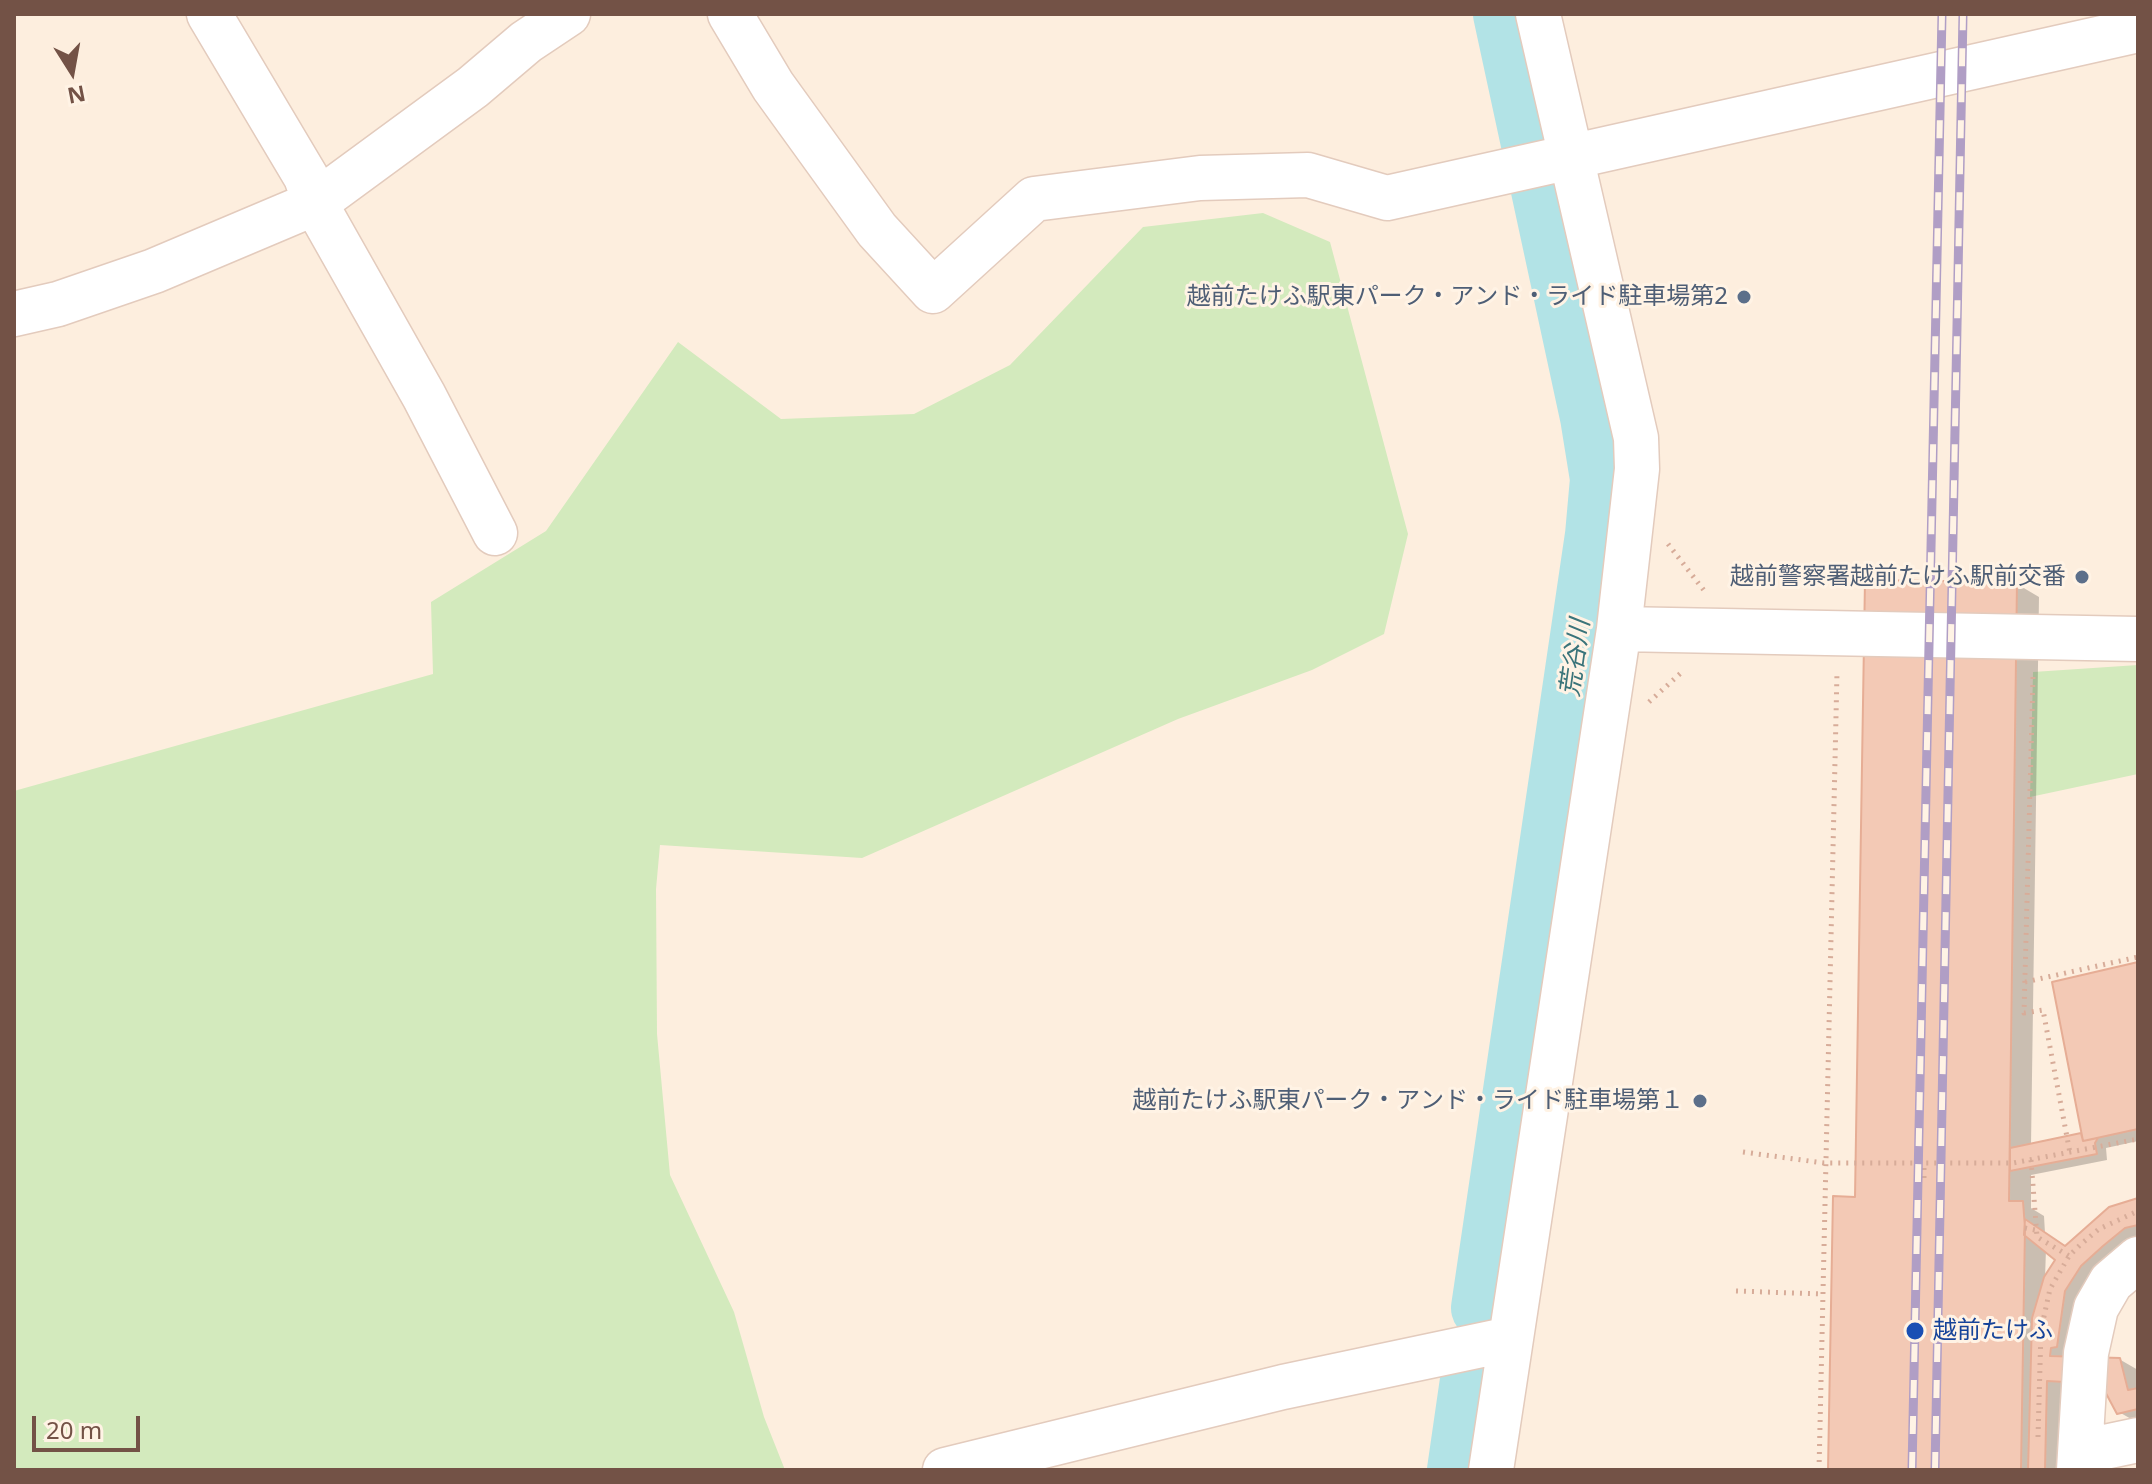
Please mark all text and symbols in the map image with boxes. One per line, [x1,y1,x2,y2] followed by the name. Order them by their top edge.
[32,32,112,112] north arrow
[65,79,88,112] text: N
[1187,283,1728,311] place label: 越前たけふ駅東パーク・アンド・ライド駐車場第2
[1735,288,1753,306] marker: 越前たけふ駅東パーク・アンド・ライド駐車場第2
[1730,563,2066,591] place label: 越前警察署越前たけふ駅前交番
[2073,568,2091,586] marker: 越前警察署越前たけふ駅前交番
[1555,617,1597,699] water label: 荒谷川
[1132,1087,1684,1115] place label: 越前たけふ駅東パーク・アンド・ライド駐車場第１
[1691,1092,1709,1110] marker: 越前たけふ駅東パーク・アンド・ライド駐車場第１
[1933,1317,2053,1345] place label: 越前たけふ
[1904,1320,1926,1342] marker: 越前たけふ
[36,1400,144,1450] scale bar
[46,1413,102,1446] text: 20 m

